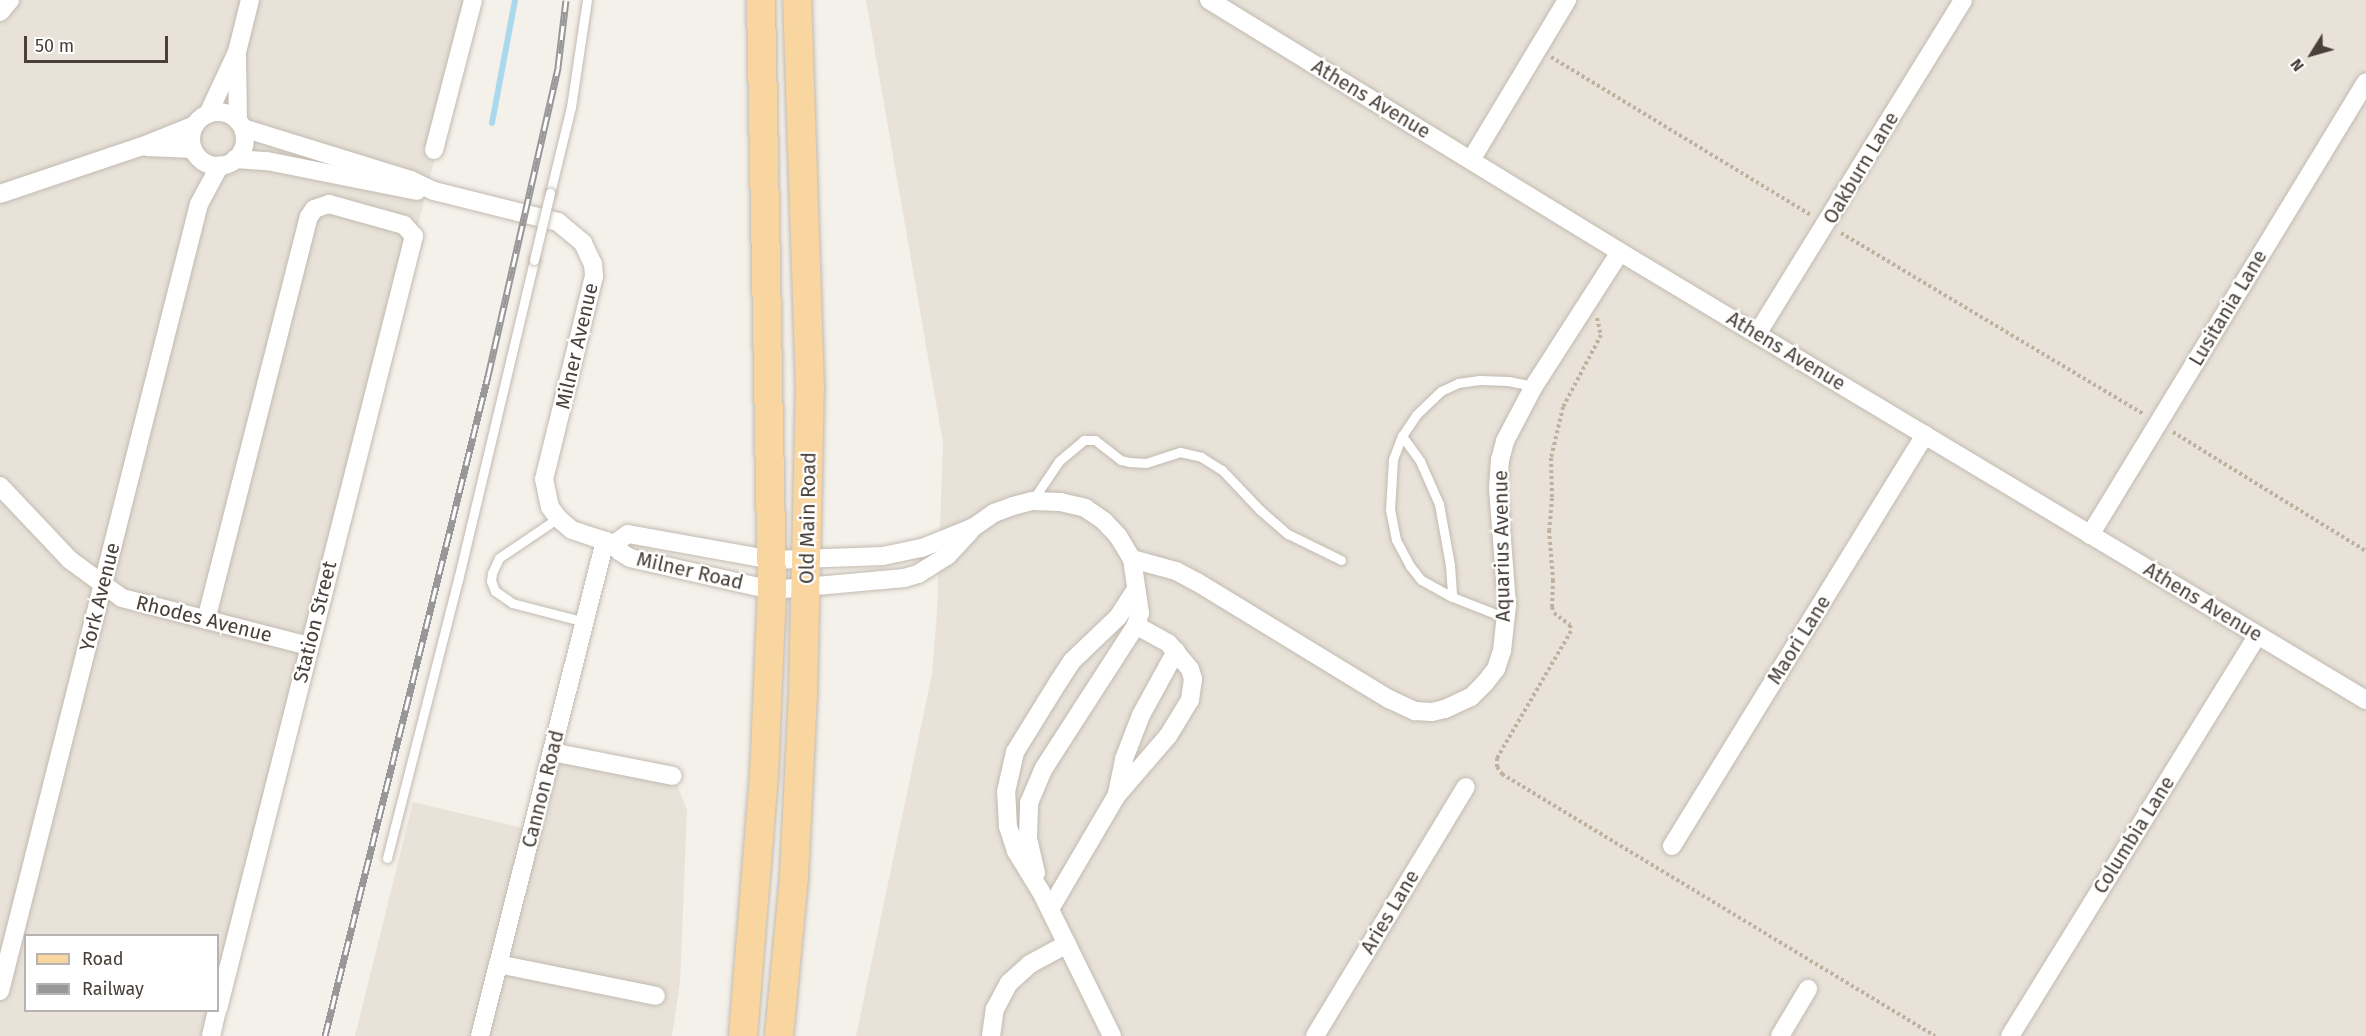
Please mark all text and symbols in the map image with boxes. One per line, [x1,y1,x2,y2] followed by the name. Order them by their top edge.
[27,24,171,62] scale bar
[2282,24,2342,84] north arrow
[35,35,74,57] text: 50 m
[1307,54,1435,144] street label: Athens Avenue
[2286,55,2308,75] text: N
[1818,108,1904,228] street label: Oakburn Lane
[2184,246,2272,370] street label: Lusitania Lane
[551,280,603,412] street label: Milner Avenue
[1722,306,1850,396] street label: Athens Avenue
[795,452,821,584] street label: Old Main Road
[1489,470,1515,622] street label: Aquarius Avenue
[75,540,125,654] street label: York Avenue
[634,547,746,595] street label: Milner Road
[2139,557,2267,647] street label: Athens Avenue
[288,559,342,685] street label: Station Street
[133,590,275,648] street label: Rhodes Avenue
[1762,591,1836,689] street label: Maori Lane
[517,728,569,850] street label: Cannon Road
[2088,772,2180,898] street label: Columbia Lane
[1356,866,1424,958] street label: Aries Lane
[24,934,219,1012] legend
[82,948,124,970] text: Road
[82,978,144,1000] text: Railway

